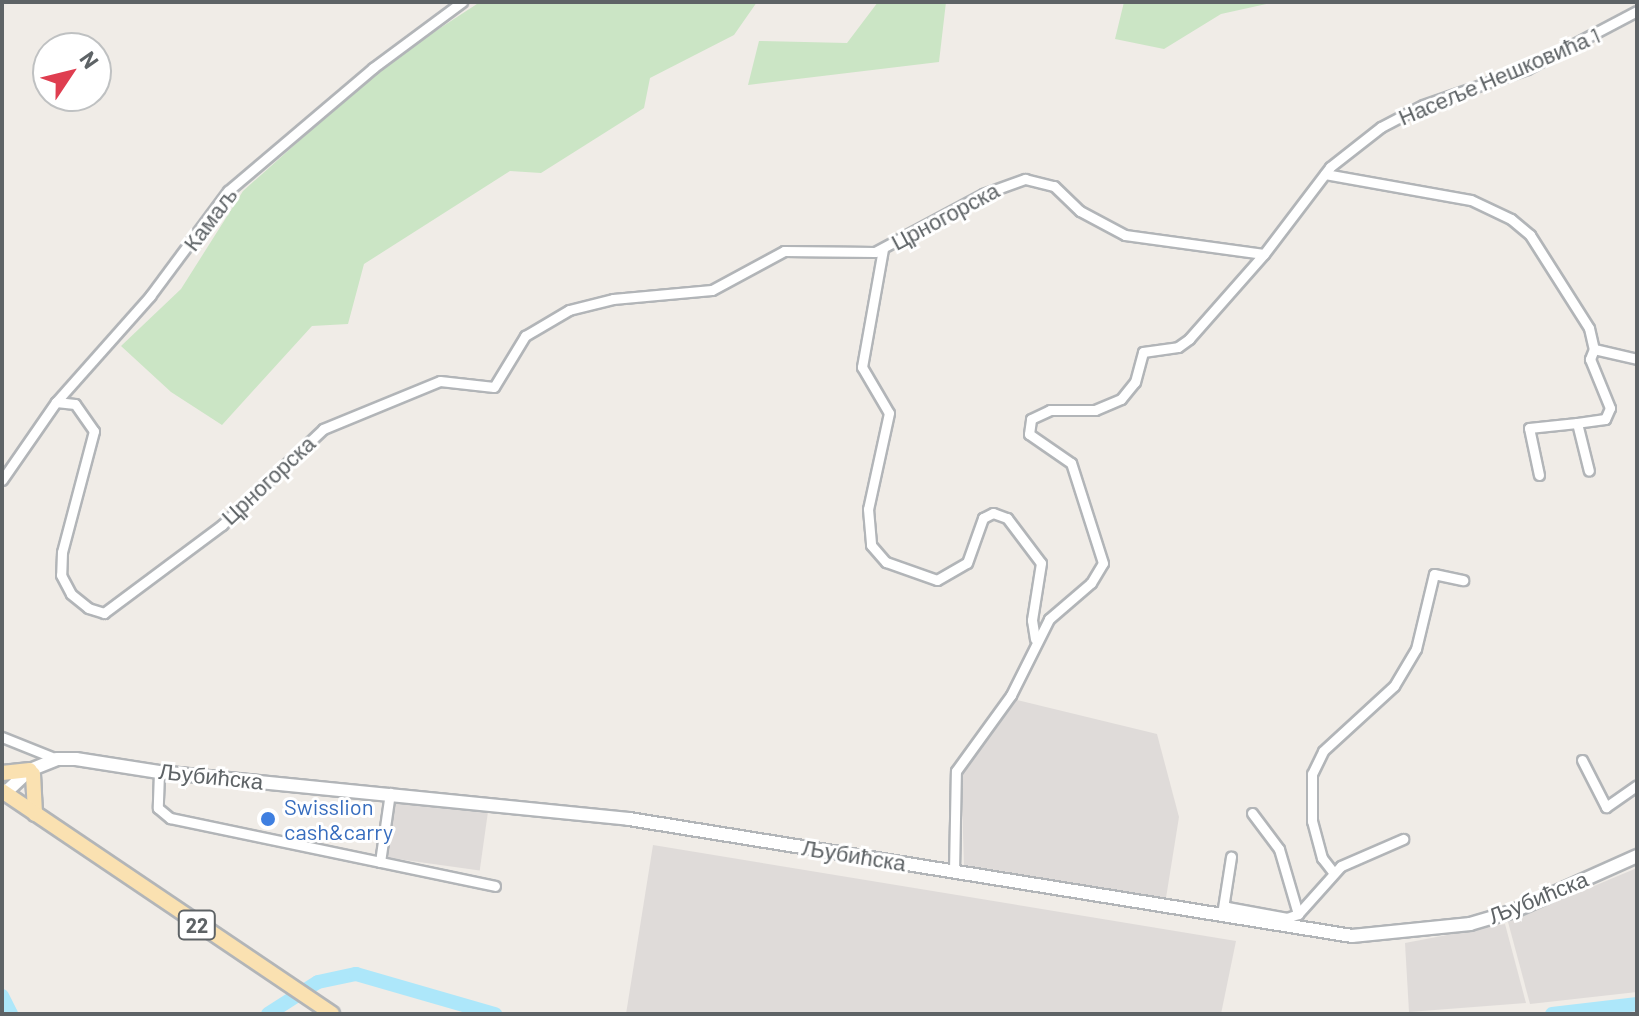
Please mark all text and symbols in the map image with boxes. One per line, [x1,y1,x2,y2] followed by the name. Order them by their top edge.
[1394,22,1604,130] street label: Насеље Нешковића 1
[32,32,112,112] north arrow
[75,46,105,73] text: N
[887,177,1003,255] street label: Црногорска
[178,182,242,256] street label: Камаљ
[216,430,320,530] street label: Црногорска
[157,757,265,795] street label: Љубићска
[284,793,393,844] place label: Swisslion cash&carry
[259,810,277,828] marker: Swisslion cash&carry
[800,834,908,876] street label: Љубићска
[1484,865,1592,929] street label: Љубићска
[177,909,217,941] road number: 22

